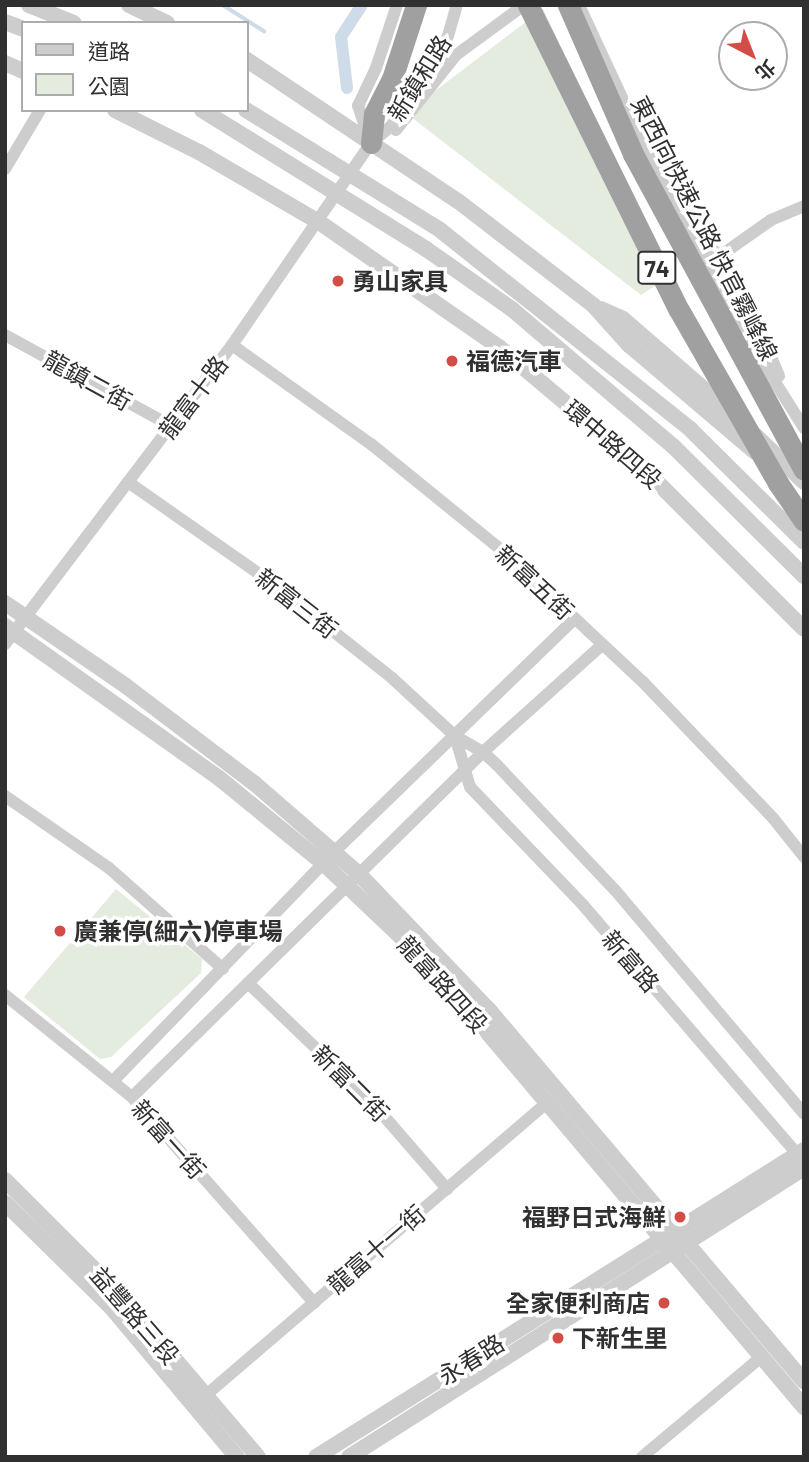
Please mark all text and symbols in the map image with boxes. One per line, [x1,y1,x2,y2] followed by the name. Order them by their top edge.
[21,21,248,112] legend
[718,21,788,91] north arrow
[381,30,457,126] street label: 新鎮和路
[88,38,130,63] text: 道路
[751,56,781,85] text: 北
[88,73,130,98] text: 公園
[626,91,784,365] street label: 東西向快速公路 快官霧峰線
[636,248,678,288] road number: 74
[352,267,448,295] place label: 勇山家具
[330,273,346,289] marker: 勇山家具
[39,344,137,416] street label: 龍鎮二街
[466,347,562,375] place label: 福德汽車
[153,350,233,444] street label: 龍富十路
[444,353,460,369] marker: 福德汽車
[558,394,668,494] street label: 環中路四段
[490,539,580,625] street label: 新富五街
[250,562,344,644] street label: 新富三街
[74,917,283,945] place label: 廣兼停(細六)停車場
[52,923,68,939] marker: 廣兼停(細六)停車場
[597,924,665,998] street label: 新富路
[392,930,494,1038] street label: 龍富路四段
[307,1039,395,1127] street label: 新富二街
[126,1094,212,1184] street label: 新富一街
[321,1199,431,1299] street label: 龍富十一街
[522,1203,666,1231] place label: 福野日式海鮮
[672,1209,688,1225] marker: 福野日式海鮮
[85,1260,185,1370] street label: 益豐路三段
[506,1289,650,1317] place label: 全家便利商店
[656,1295,672,1311] marker: 全家便利商店
[572,1324,668,1352] place label: 下新生里
[433,1328,509,1390] street label: 永春路
[550,1330,566,1346] marker: 下新生里

